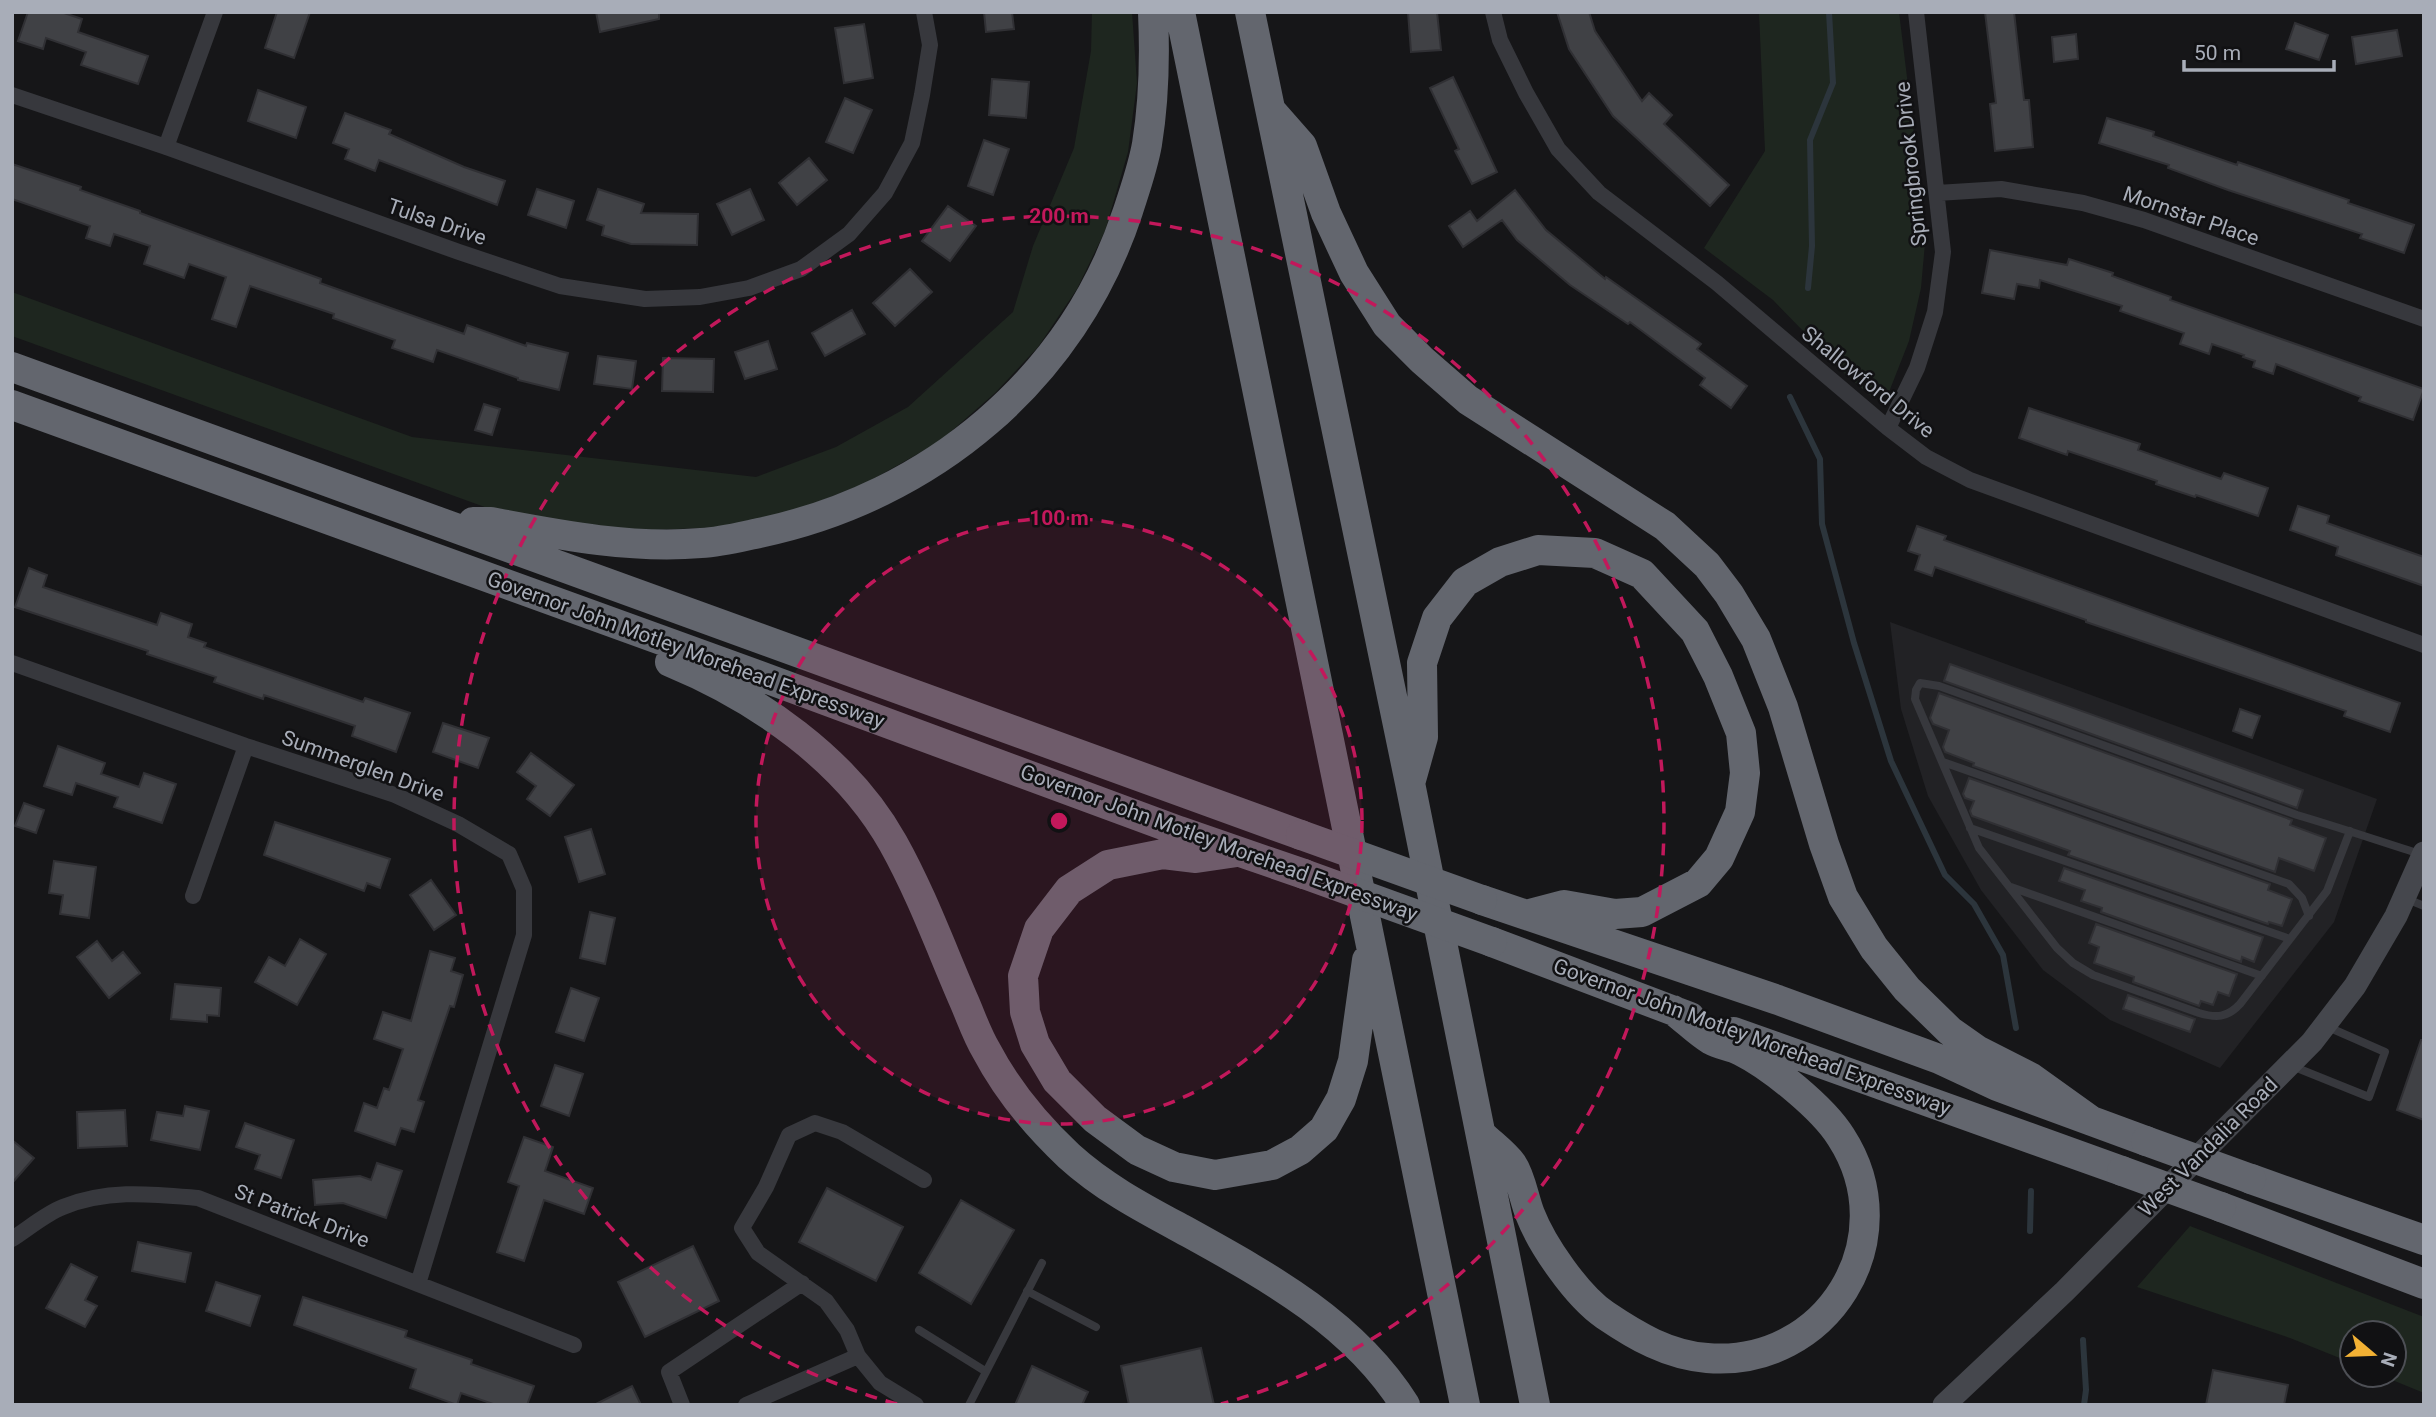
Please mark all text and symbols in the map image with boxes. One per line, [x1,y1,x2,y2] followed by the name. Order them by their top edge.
[2184,28,2334,72] scale bar
[2194,41,2241,65] text: 50 m
[1890,80,1932,248] street label: Springbrook Drive
[2120,181,2262,251] street label: Mornstar Place
[384,194,490,250] street label: Tulsa Drive
[1029,204,1089,228] text: 200 m
[1797,321,1939,443] street label: Shallowford Drive
[1029,506,1089,530] text: 100 m
[484,567,888,733] street label: Governor John Motley Morehead Expressway
[279,725,447,807] street label: Summerglen Drive
[1017,760,1421,926] street label: Governor John Motley Morehead Expressway
[1047,809,1071,833] centre of rings
[1550,954,1954,1120] street label: Governor John Motley Morehead Expressway
[2134,1073,2282,1221] street label: West Vandalia Road
[231,1179,373,1253] street label: St Patrick Drive
[2338,1319,2408,1389] north arrow
[2376,1349,2402,1369] text: N

